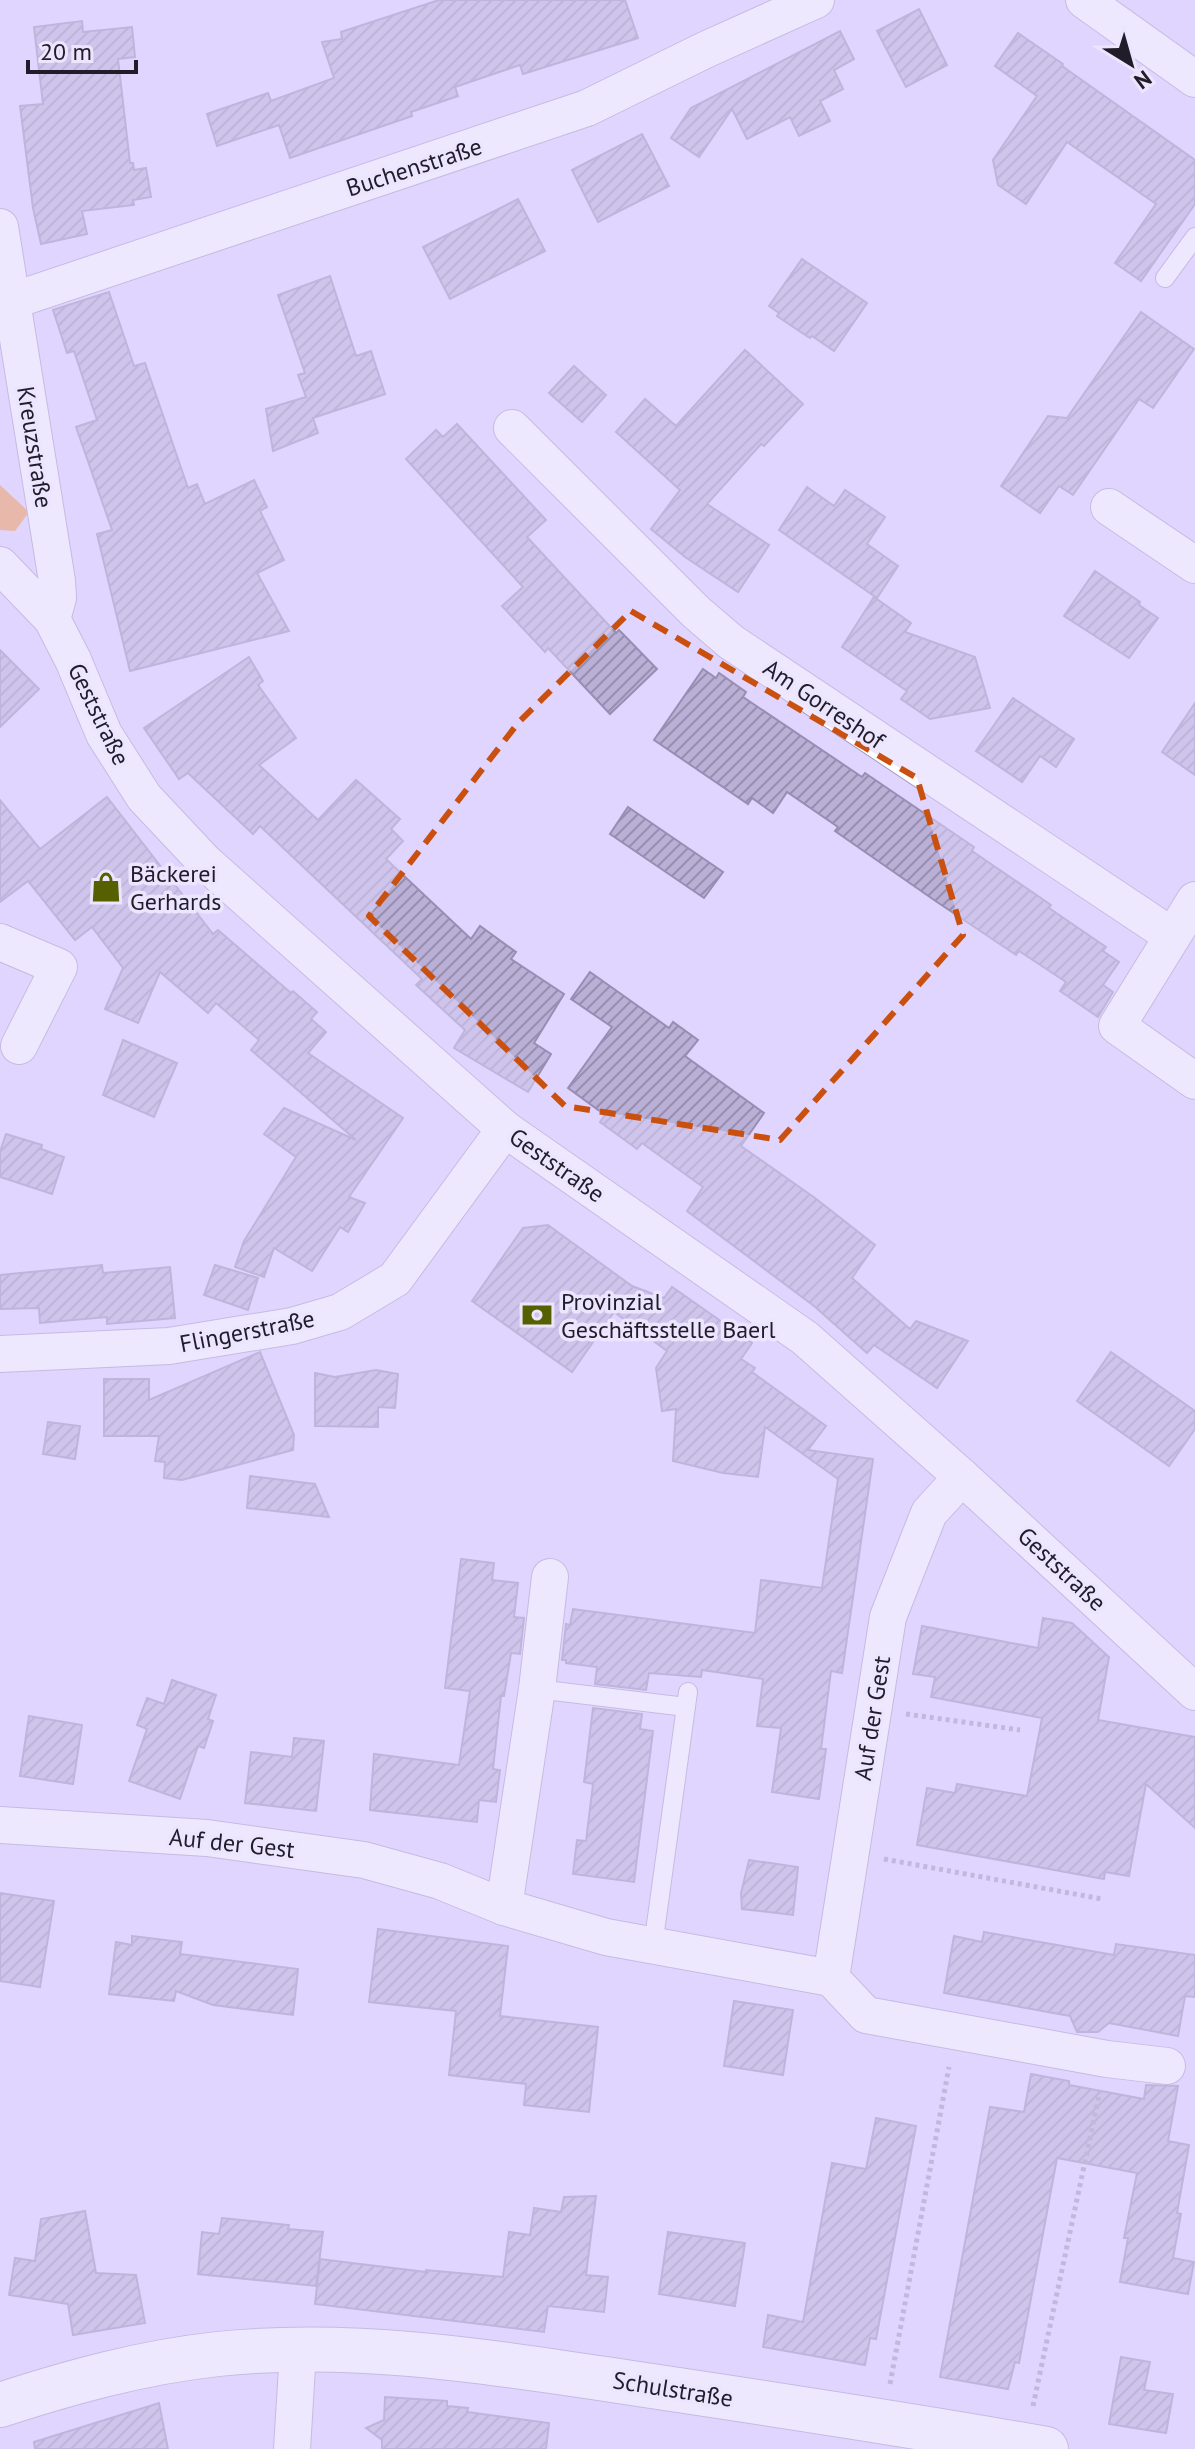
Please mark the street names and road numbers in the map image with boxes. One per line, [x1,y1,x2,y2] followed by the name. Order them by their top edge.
[342,130,486,204] street label: Buchenstraße
[10,384,60,510] street label: Kreuzstraße
[758,652,892,757] street label: Am Gorreshof
[61,658,137,770] street label: Geststraße
[503,1121,611,1209] street label: Geststraße
[177,1303,317,1359] street label: Flingerstraße
[1011,1520,1113,1618] street label: Geststraße
[847,1653,897,1783] street label: Auf der Gest
[168,1821,296,1865] street label: Auf der Gest
[611,2364,735,2414] street label: Schulstraße

